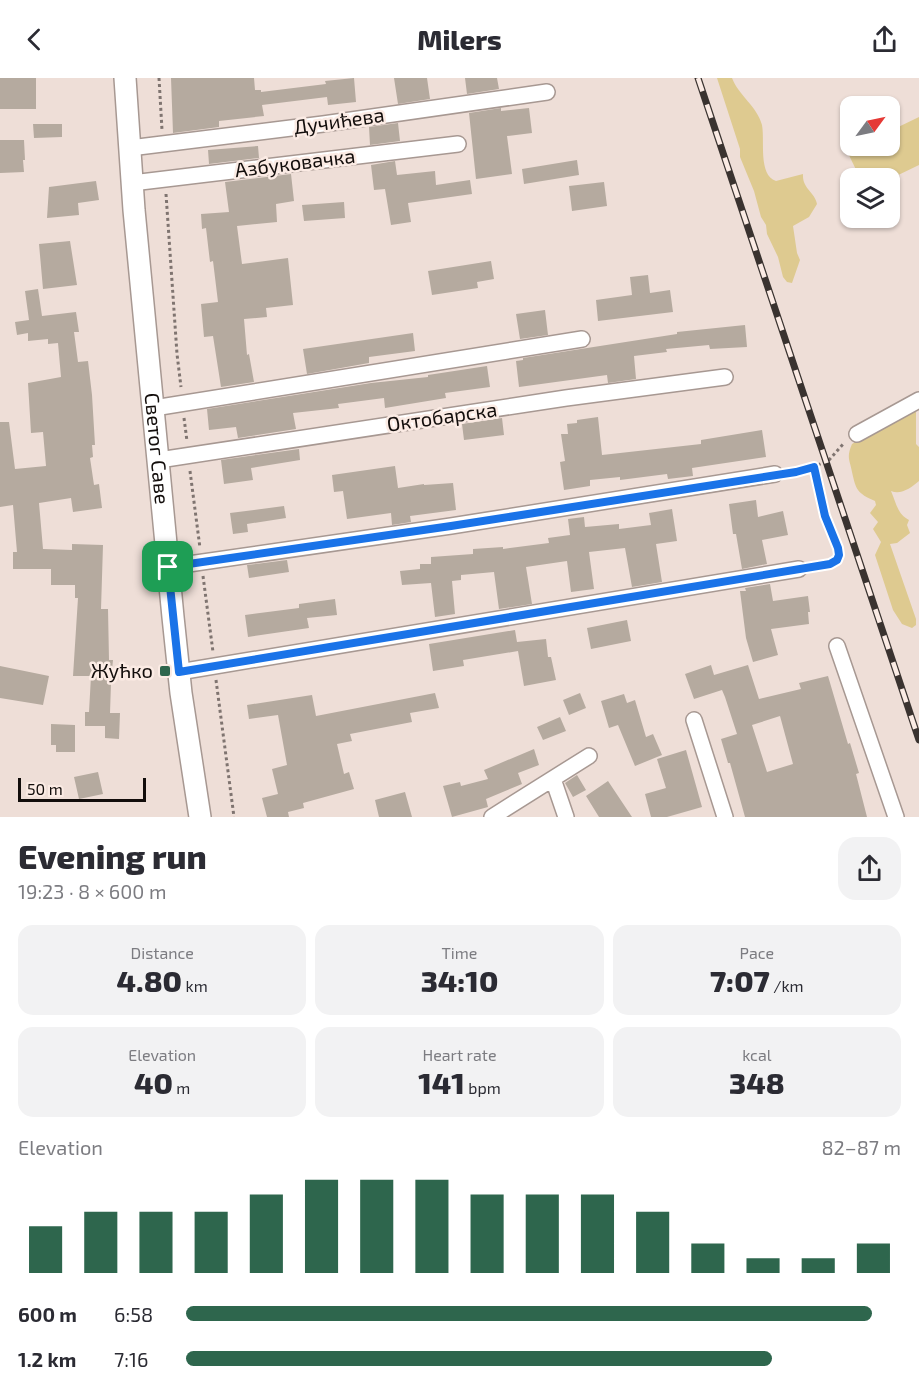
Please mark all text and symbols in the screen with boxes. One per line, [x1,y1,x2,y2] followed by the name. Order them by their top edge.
[18,23,51,56] icon: back
[417,23,502,55] text: Milers
[868,23,901,56] icon: share
[840,96,900,156] north arrow
[840,96,900,228] map controls
[292,102,386,139] street label: Дучићева
[233,143,356,182] street label: Азбуковачка
[840,168,900,228] button: layers
[141,392,175,505] street label: Светог Саве
[385,396,498,436] street label: Октобарска
[142,541,193,592] pin
[151,550,184,583] icon: arrive
[91,658,153,683] place label: Жућко
[158,664,172,678] marker: Жућко
[18,775,146,802] scale bar
[27,779,63,798] text: 50 m
[18,836,207,876] text: Evening run
[838,837,901,900] button: share
[18,879,166,903] text: 19:23 · 8 × 600 m
[131,943,194,962] text: Distance
[442,943,477,962] text: Time
[740,943,774,962] text: Pace
[117,962,182,998] text: 4.80
[421,962,498,998] text: 34:10
[710,962,770,998] text: 7:07
[182,976,208,995] text: km
[770,976,804,995] text: /km
[128,1045,196,1064] text: Elevation
[422,1045,497,1064] text: Heart rate
[742,1045,771,1064] text: kcal
[134,1064,173,1100] text: 40
[418,1064,465,1100] text: 141
[729,1064,785,1100] text: 348
[173,1078,190,1097] text: m
[465,1078,501,1097] text: bpm
[18,1135,103,1159] text: Elevation
[821,1135,901,1159] text: 82–87 m
[18,1302,77,1326] text: 600 m
[114,1302,153,1326] text: 6:58
[18,1347,76,1371] text: 1.2 km
[114,1347,148,1371] text: 7:16

